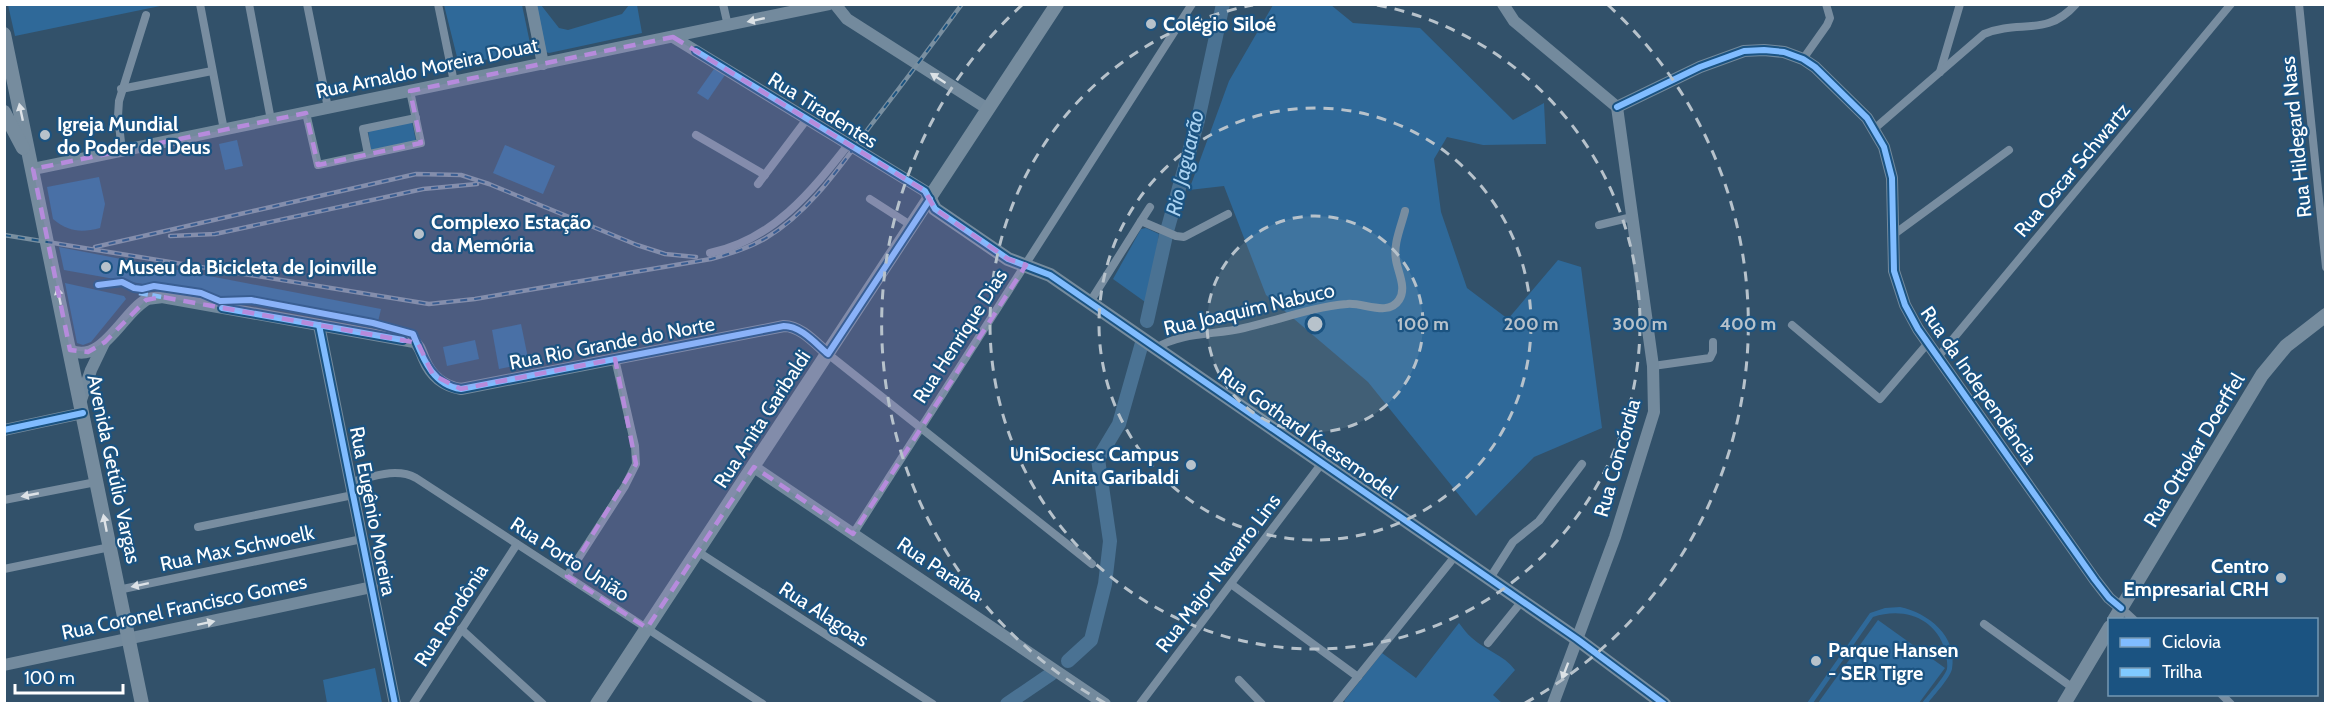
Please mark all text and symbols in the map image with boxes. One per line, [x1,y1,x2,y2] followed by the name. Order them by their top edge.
[1163,12,1276,36] place label: Colégio Siloé
[746,16,765,25] one-way arrow
[1144,17,1158,31] marker: Colégio Siloé
[314,33,541,103] street label: Rua Arnaldo Moreira Douat
[2276,55,2316,219] street label: Rua Hildegard Nass
[764,67,882,153] street label: Rua Tiradentes
[930,72,947,83] one-way arrow
[2009,98,2135,242] street label: Rua Oscar Schwartz
[16,102,25,121] one-way arrow
[1160,108,1209,218] water label: Rio Jaguarão
[57,112,211,159] place label: Igreja Mundial do Poder de Deus
[38,128,52,142] marker: Igreja Mundial do Poder de Deus
[431,210,591,257] place label: Complexo Estação da Memória
[412,227,426,241] marker: Complexo Estação da Memória
[118,255,377,279] place label: Museu da Bicicleta de Joinville
[99,260,113,274] marker: Museu da Bicicleta de Joinville
[908,264,1012,408] street label: Rua Henrique Dias
[1161,278,1337,340] street label: Rua Joaquim Nabuco
[54,287,63,306] one-way arrow
[1916,302,2043,469] street label: Rua da Independência
[507,311,717,375] street label: Rua Rio Grande do Norte
[1397,313,1449,335] text: 100 m
[1504,313,1558,335] text: 200 m
[1613,313,1667,335] text: 300 m
[1720,313,1776,335] text: 400 m
[1305,314,1325,334] centre of rings
[709,346,815,492] street label: Rua Anita Garibaldi
[1214,362,1403,504] street label: Rua Gothard Kaesemodel
[2139,368,2250,531] street label: Rua Ottokar Doerffel
[82,372,146,566] street label: Avenida Getúlio Vargas
[1589,396,1645,520] street label: Rua Concórdia
[345,424,401,598] street label: Rua Eugênio Moreira
[1010,442,1179,489] place label: UniSociesc Campus Anita Garibaldi
[1184,458,1198,472] marker: UniSociesc Campus Anita Garibaldi
[1151,489,1285,657] street label: Rua Major Navarro Lins
[20,491,39,500] one-way arrow
[506,512,634,606] street label: Rua Porto União
[100,513,109,532] one-way arrow
[158,520,316,576] street label: Rua Max Schwoelk
[893,532,988,607] street label: Rua Paraíba
[2123,554,2269,601] place label: Centro Empresarial CRH
[409,559,493,671] street label: Rua Rondônia
[59,569,309,645] street label: Rua Coronel Francisco Gomes
[2274,571,2288,585] marker: Centro Empresarial CRH
[775,576,873,652] street label: Rua Alagoas
[131,581,150,590] one-way arrow
[197,617,216,627] one-way arrow
[2108,618,2318,696] legend
[2162,631,2221,653] text: Ciclovia
[1828,638,1959,685] place label: Parque Hansen - SER Tigre
[1809,654,1823,668] marker: Parque Hansen - SER Tigre
[15,657,123,695] scale bar
[2162,661,2203,683] text: Trilha
[1560,662,1569,680] one-way arrow
[24,667,75,689] text: 100 m

